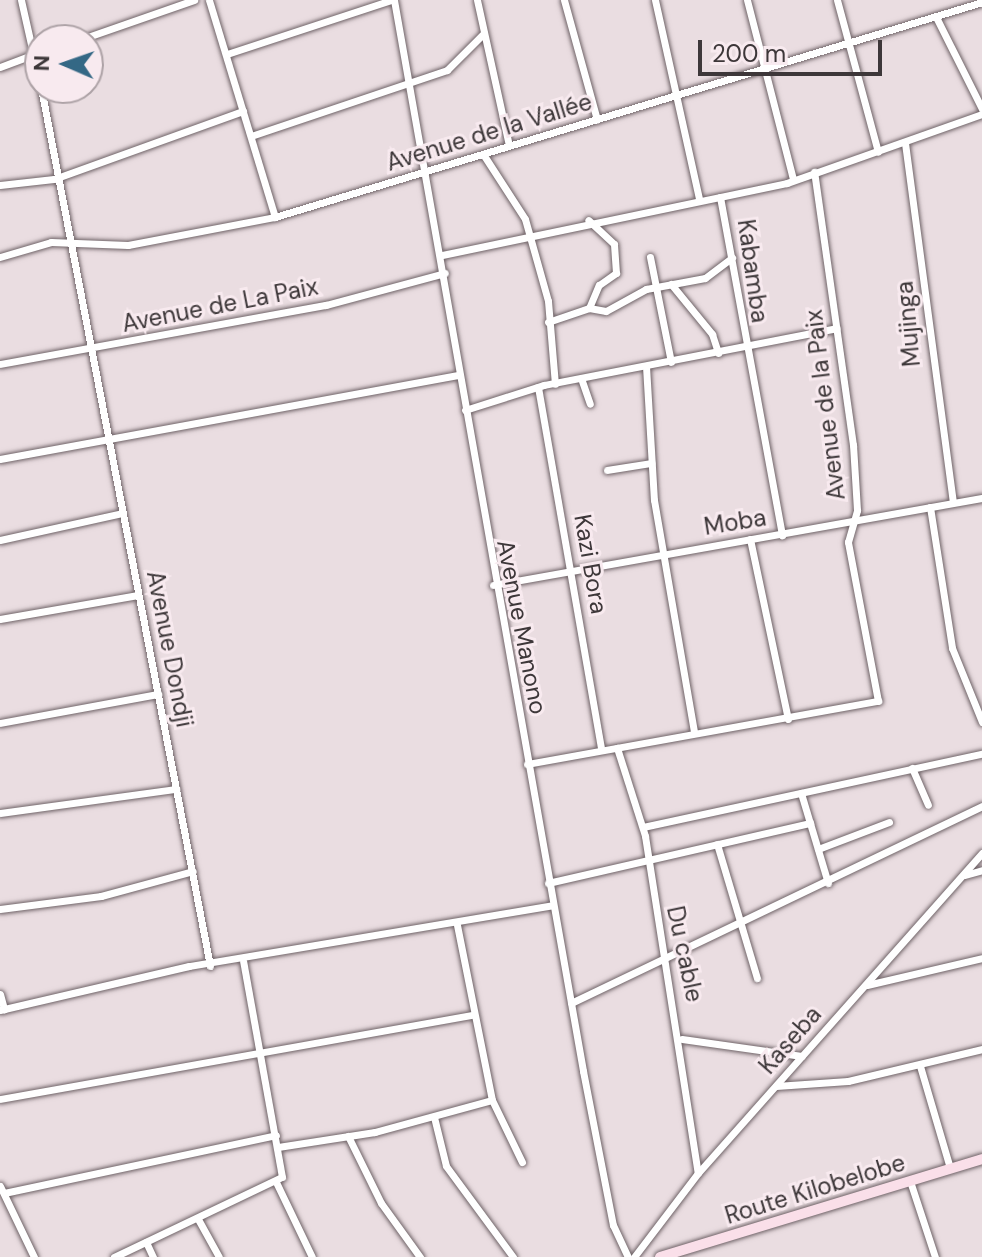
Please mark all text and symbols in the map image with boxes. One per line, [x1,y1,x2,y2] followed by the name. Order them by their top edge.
[24,24,104,104] north arrow
[702,24,886,74] scale bar
[712,38,786,69] text: 200 m
[27,55,56,72] text: N
[383,87,595,177] street label: Avenue de la Vallée
[731,217,775,325] street label: Kabamba
[119,272,321,338] street label: Avenue de La Paix
[890,280,926,368] street label: Mujinga
[799,308,851,502] street label: Avenue de la Paix
[702,503,768,541] street label: Moba
[568,512,614,616] street label: Kazi Bora
[491,537,553,717] street label: Avenue Manono
[141,568,199,730] street label: Avenue Dondji
[661,903,709,1005] street label: Du cable
[753,1000,827,1080] street label: Kaseba
[721,1148,909,1230] street label: Route Kilobelobe

